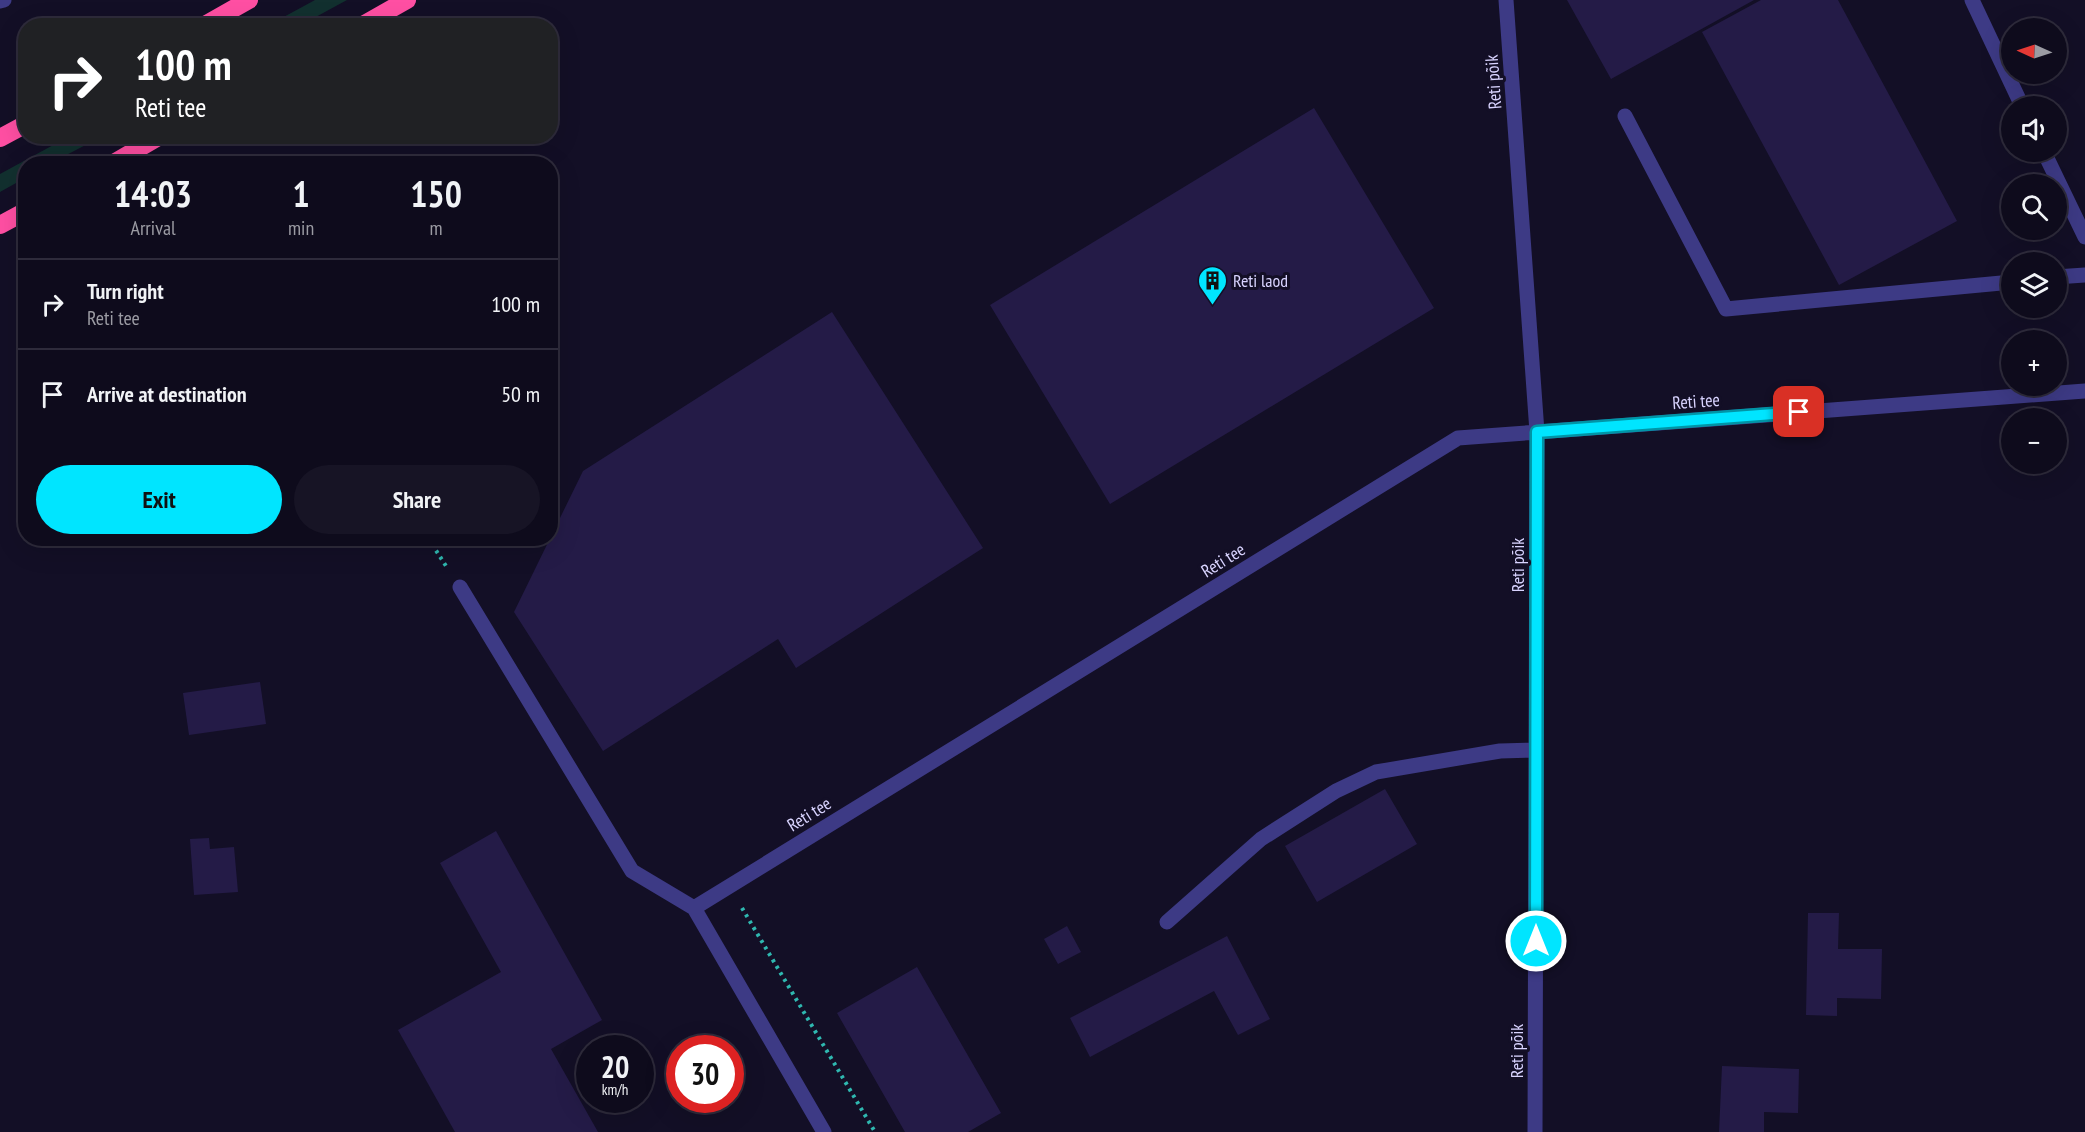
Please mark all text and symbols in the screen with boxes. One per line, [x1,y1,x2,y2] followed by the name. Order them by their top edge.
[2001,18,2067,84] north arrow
[2001,18,2067,474] map controls
[135,37,232,92] text: 100 m
[36,42,114,120] icon: right
[1480,54,1506,110] street label: Reti põik
[135,90,206,124] text: Reti tee
[2001,96,2067,162] button: sound
[114,170,192,217] text: 14:03
[292,170,310,217] text: 1
[410,170,462,217] text: 150
[2001,174,2067,240] button: search
[130,215,176,241] text: Arrival
[288,215,314,241] text: min
[430,215,443,241] text: m
[2001,252,2067,318] button: layers
[1196,264,1228,306] building icon: Reti laod
[1233,269,1288,292] place label: Reti laod
[87,277,164,305] text: Turn right
[36,288,69,321] icon: right
[491,290,540,318] text: 100 m
[87,305,140,331] text: Reti tee
[2001,330,2067,396] button: +
[36,378,69,411] icon: arrive
[87,380,247,408] text: Arrive at destination
[501,380,540,408] text: 50 m
[1773,386,1824,437] pin
[1671,388,1721,414] street label: Reti tee
[1782,395,1815,428] icon: arrive
[2001,408,2067,474] button: −
[36,465,282,534] button: Exit
[294,465,540,534] button: Share
[1197,538,1249,582] street label: Reti tee
[1506,538,1529,592] street label: Reti põik
[783,792,835,836] street label: Reti tee
[1504,909,1568,973] position arrow
[1505,1024,1528,1078] street label: Reti põik
[666,1035,744,1113] speed limit sign: 30
[601,1047,629,1086] text: 20
[602,1080,628,1099] text: km/h

